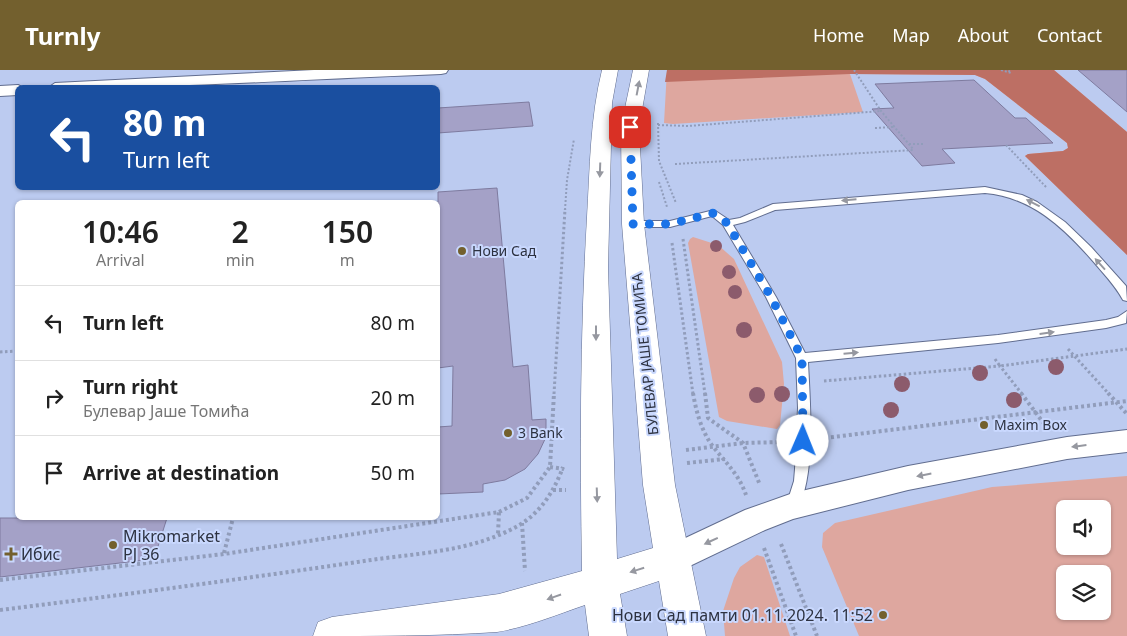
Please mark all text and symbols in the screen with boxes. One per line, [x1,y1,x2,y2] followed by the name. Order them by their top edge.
[25,19,100,52] text: Turnly
[813,23,864,47] text: Home
[892,23,930,47] text: Map
[958,23,1009,47] text: About
[1037,23,1102,47] text: Contact
[634,80,642,96] one-way arrow
[123,99,206,146] text: 80 m
[40,105,105,170] icon: left
[609,106,651,148] pin
[616,113,644,141] icon: arrive
[123,144,210,174] text: Turn left
[596,163,604,179] one-way arrow
[840,197,856,205] one-way arrow
[1026,199,1041,207] one-way arrow
[82,211,159,252] text: 10:46
[232,211,249,252] text: 2
[322,211,373,252] text: 150
[472,241,537,260] place label: Нови Сад
[456,245,468,257] marker: Нови Сад
[96,249,145,271] text: Arrival
[226,249,255,271] text: min
[340,249,355,271] text: m
[1094,259,1106,271] one-way arrow
[627,272,662,436] street label: БУЛЕВАР ЈАШЕ ТОМИЋА
[40,309,68,337] icon: left
[83,310,164,336] text: Turn left
[371,310,415,336] text: 80 m
[592,325,600,341] one-way arrow
[1039,328,1055,336] one-way arrow
[843,349,859,357] one-way arrow
[83,374,178,400] text: Turn right
[40,384,68,412] icon: right
[371,385,415,411] text: 20 m
[83,400,249,422] text: Булевар Јаше Томића
[776,414,828,466] position arrow
[994,415,1068,434] place label: Maxim Box
[978,419,990,431] marker: Maxim Box
[518,423,563,442] place label: 3 Bank
[502,427,514,439] marker: 3 Bank
[1070,442,1086,450] one-way arrow
[40,459,68,487] icon: arrive
[83,460,279,486] text: Arrive at destination
[371,460,415,486] text: 50 m
[916,471,931,479] one-way arrow
[594,488,602,504] one-way arrow
[1056,500,1111,620] map controls
[1056,500,1111,555] button: sound
[123,525,220,565] place label: Mikromarket PJ 36
[704,538,718,546] one-way arrow
[107,539,119,551] marker: Mikromarket PJ 36
[21,543,61,565] place label: Ибис
[5,548,17,560] marker: Ибис
[1056,565,1111,620] button: layers
[629,567,644,574] one-way arrow
[546,593,561,601] one-way arrow
[612,604,873,626] place label: Нови Сад памти 01.11.2024. 11:52
[877,609,889,621] marker: Нови Сад памти 01.11.2024. 11:52

